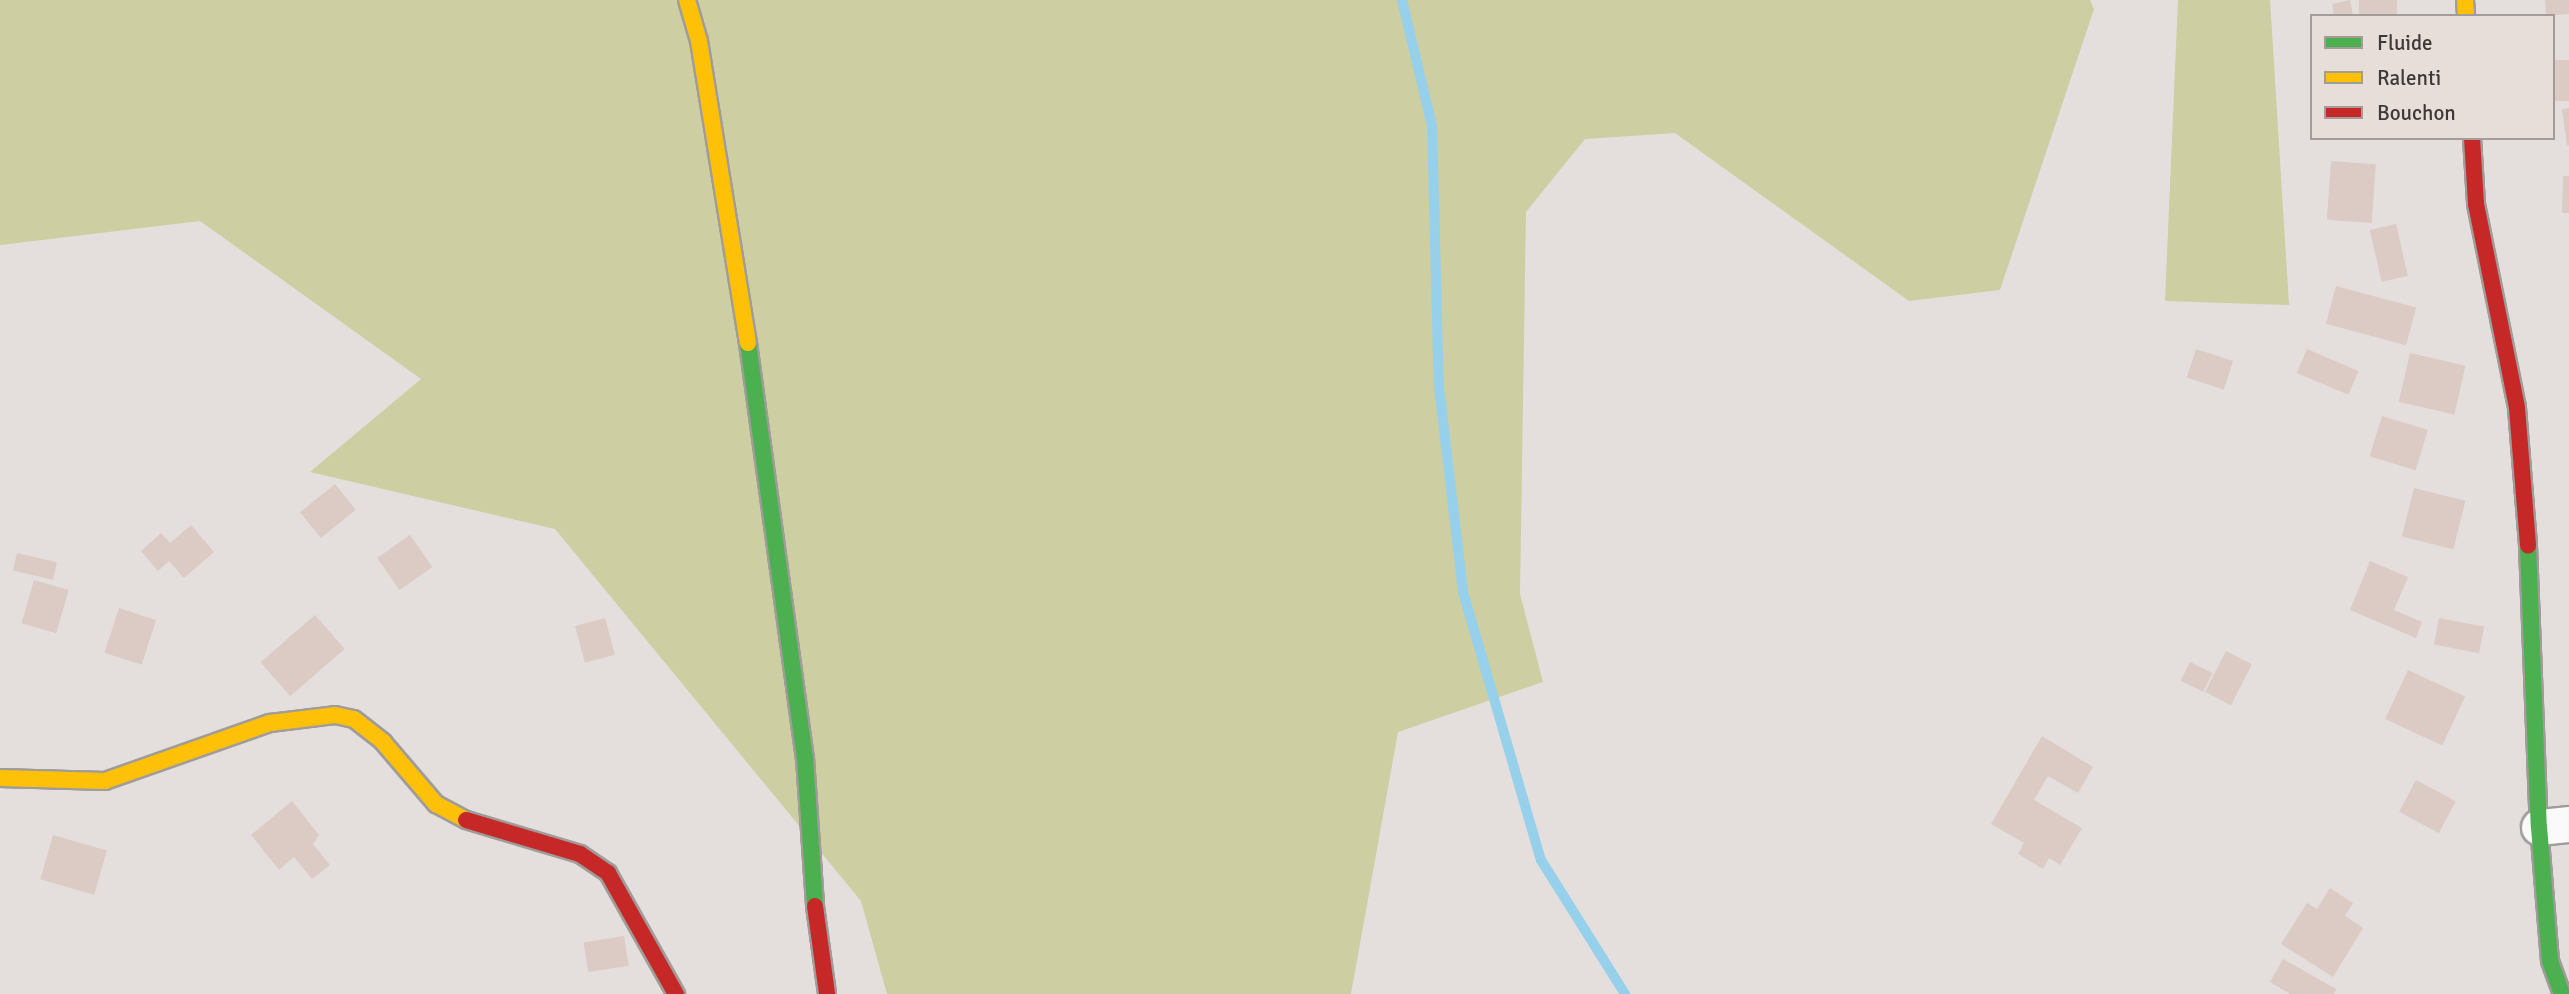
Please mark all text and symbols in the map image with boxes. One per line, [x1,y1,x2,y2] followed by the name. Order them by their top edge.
[2310,14,2555,140] legend
[2377,30,2433,56] text: Fluide
[2377,65,2441,91] text: Ralenti
[2377,100,2456,126] text: Bouchon

